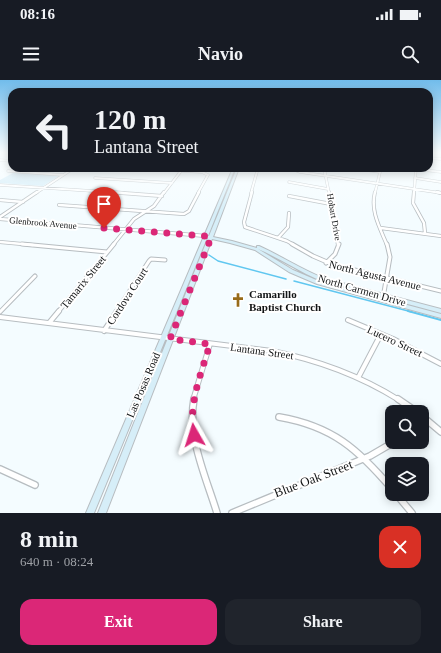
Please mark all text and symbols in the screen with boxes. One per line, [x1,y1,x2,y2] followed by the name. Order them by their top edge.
[20,6,55,22] text: 08:16
[20,43,42,65] icon: menu
[399,43,421,65] icon: search
[198,44,243,64] text: Navio
[28,104,80,156] icon: left
[94,104,166,135] text: 120 m
[94,137,198,157] text: Lantana Street
[87,187,121,228] pin
[93,193,115,215] icon: arrive
[325,193,343,241] street label: Hobart Drive
[9,215,77,231] street label: Glenbrook Avenue
[58,253,108,311] street label: Tamarix Street
[328,258,422,292] street label: North Agusta Avenue
[104,265,150,327] street label: Cordova Court
[317,272,408,308] street label: North Carmen Drive
[249,288,321,313] place label: Camarillo Baptist Church
[230,292,246,308] church icon: Camarillo Baptist Church
[365,323,425,359] street label: Lucero Street
[230,341,294,361] street label: Lantana Street
[124,350,162,419] street label: Las Posas Road
[385,405,429,501] map controls
[385,405,429,449] button: search
[173,414,215,456] position arrow
[272,456,355,500] street label: Blue Oak Street
[385,457,429,501] button: layers
[20,526,78,552] text: 8 min
[379,526,421,568] button: close
[20,554,93,569] text: 640 m · 08:24
[20,599,217,645] button: Exit
[225,599,421,645] button: Share

